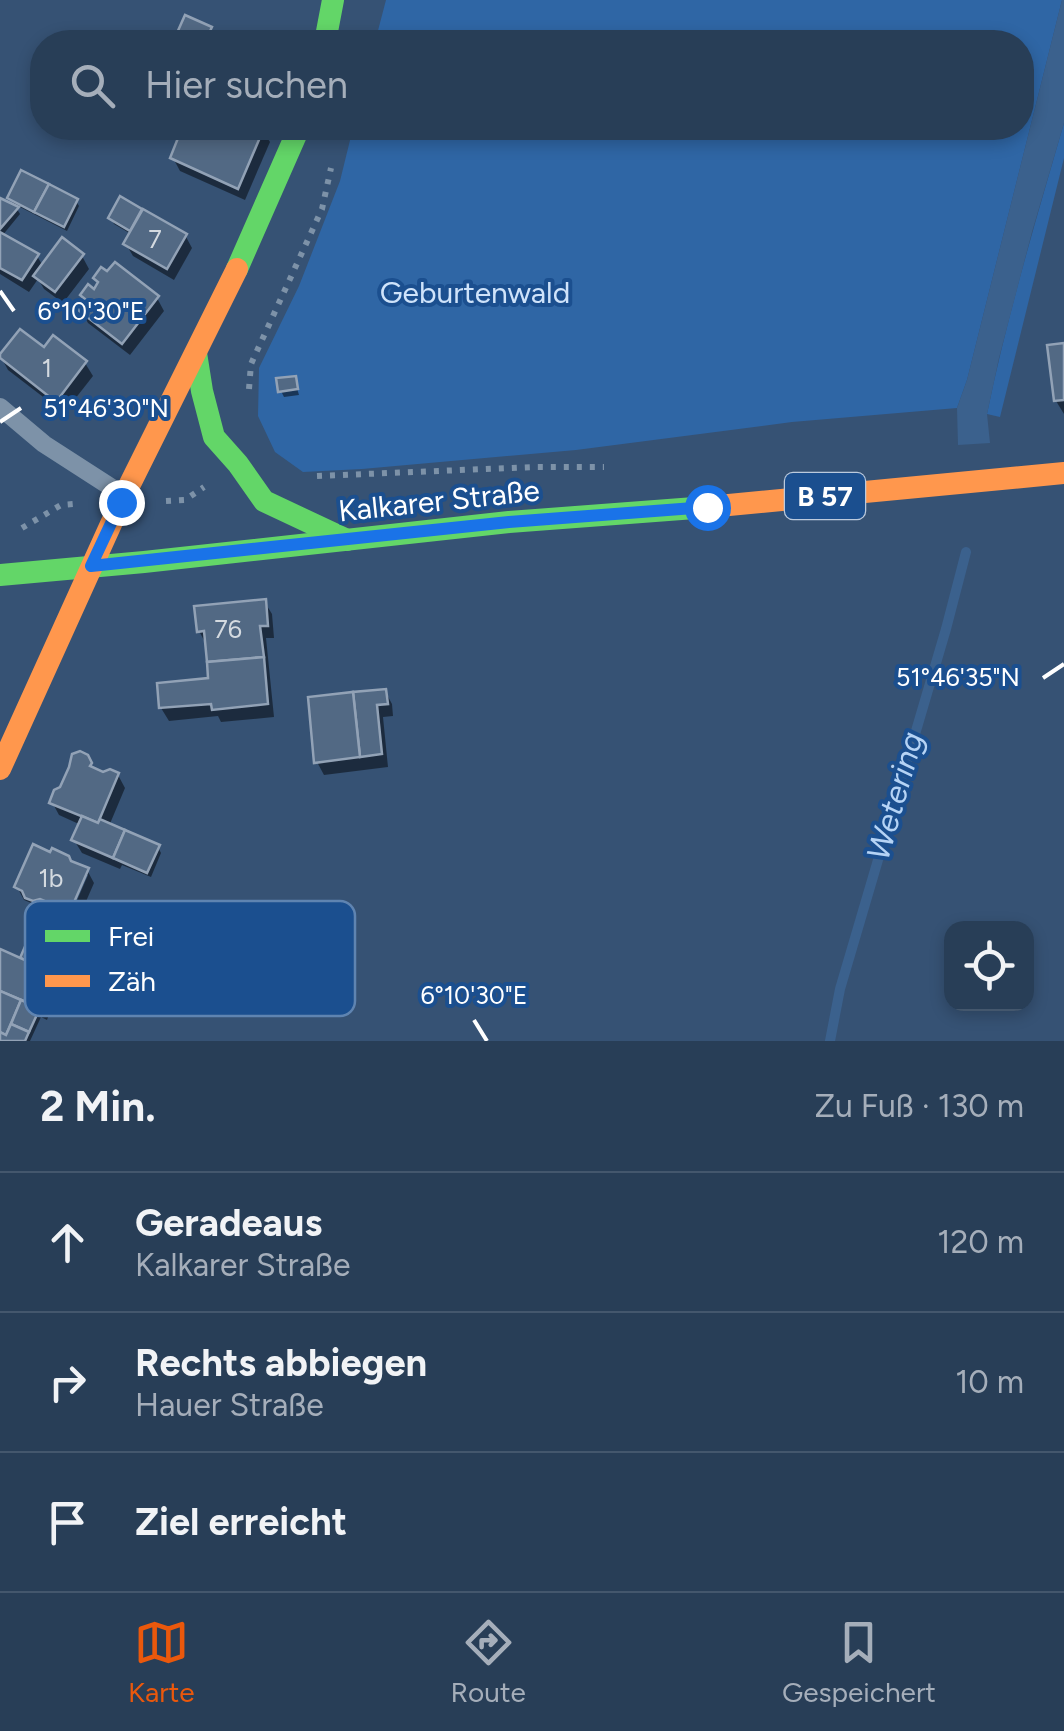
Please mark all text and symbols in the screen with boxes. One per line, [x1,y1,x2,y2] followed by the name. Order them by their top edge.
[30,30,1034,140] search box
[65,58,120,113] icon: search
[145,62,348,108] text: Hier suchen
[148,224,162,254] house number: 7
[380,274,570,311] park label: Geburtenwald
[37,296,145,326] text: 6°10'30"E
[42,353,52,383] house number: 1
[43,393,169,423] text: 51°46'30"N
[337,472,541,529] street label: Kalkarer Straße
[785,473,865,519] road number: B 57
[99,480,145,526] route end
[685,485,731,531] route start
[214,614,242,644] house number: 76
[896,662,1020,692] text: 51°46'35"N
[859,727,931,865] water label: Wetering
[39,863,63,893] house number: 1b
[25,901,355,1016] legend
[108,919,154,953] text: Frei
[944,921,1034,1011] map controls
[944,921,1034,1011] button: locate
[108,964,156,998] text: Zäh
[420,980,528,1010] text: 6°10'30"E
[40,1081,156,1132] text: 2 Min.
[815,1087,1024,1125] text: Zu Fuß · 130 m
[135,1200,322,1246] text: Geradeaus
[40,1215,95,1270] icon: ahead
[937,1223,1024,1261] text: 120 m
[135,1246,351,1284] text: Kalkarer Straße
[135,1340,427,1386] text: Rechts abbiegen
[40,1355,95,1410] icon: right
[955,1363,1024,1401] text: 10 m
[135,1386,324,1424] text: Hauer Straße
[40,1495,95,1550] icon: arrive
[135,1499,347,1545] text: Ziel erreicht
[128,1615,194,1709] tab: Karte
[451,1615,526,1709] tab: Route
[782,1615,936,1709] tab: Gespeichert

